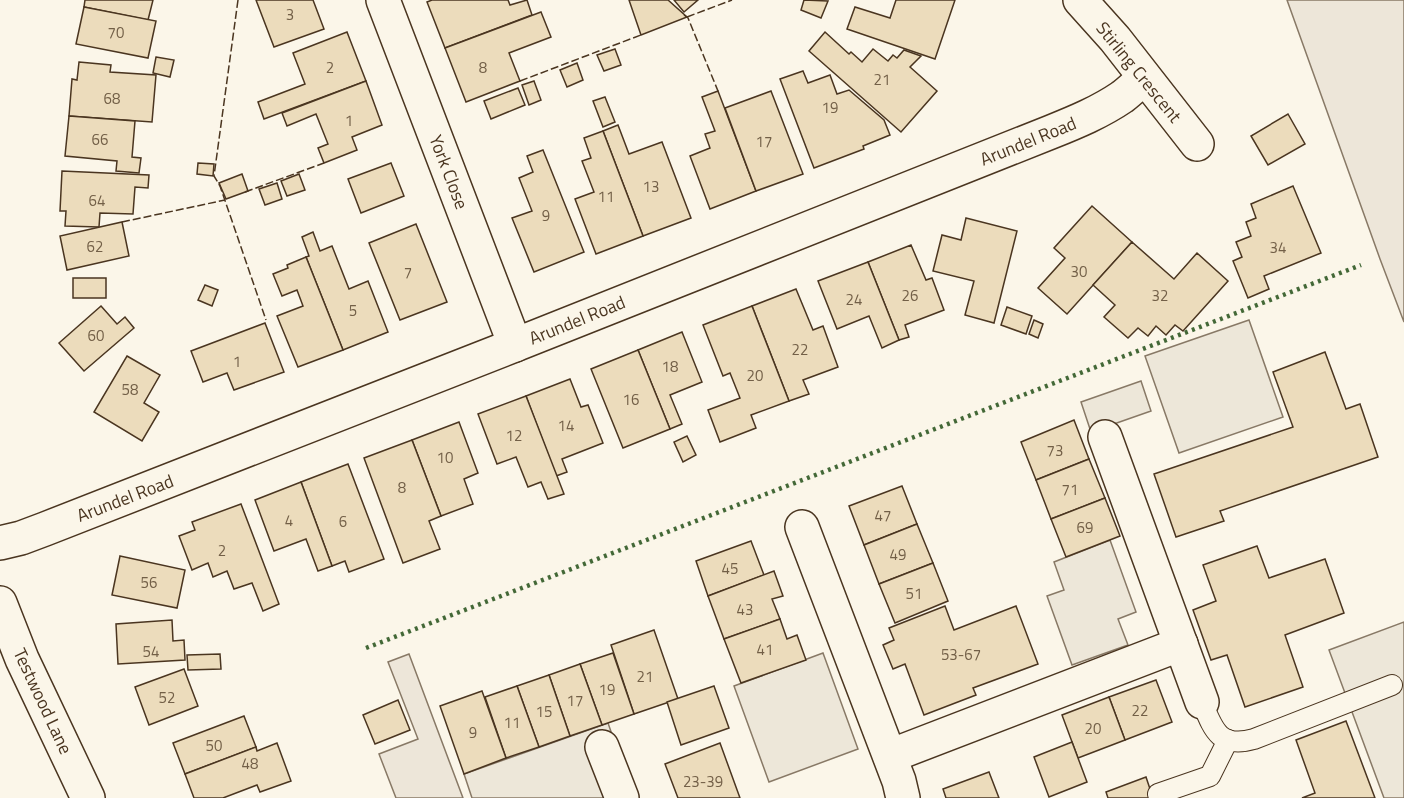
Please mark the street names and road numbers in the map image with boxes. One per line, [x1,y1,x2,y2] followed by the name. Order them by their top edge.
[1090,16,1189,129] street label: Stirling Crescent
[976,109,1080,173] street label: Arundel Road
[422,131,476,213] street label: York Close
[525,288,629,352] street label: Arundel Road
[73,467,177,529] street label: Arundel Road
[7,644,79,758] street label: Testwood Lane

